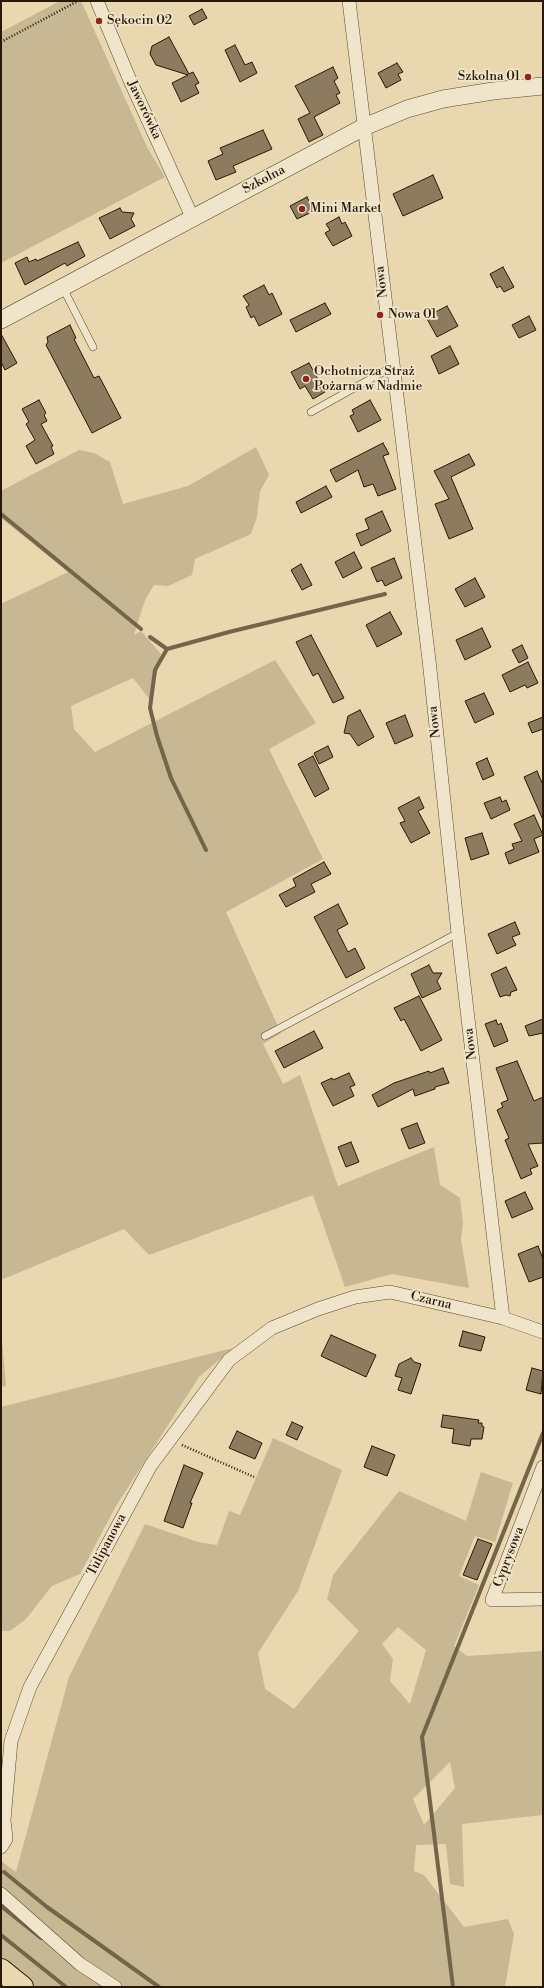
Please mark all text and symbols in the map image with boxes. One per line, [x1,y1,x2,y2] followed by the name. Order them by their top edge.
[107,13,172,29] place label: Sękocin 02
[94,16,104,26] marker: Sękocin 02
[458,69,520,85] place label: Szkolna 01
[523,72,533,82] marker: Szkolna 01
[124,78,164,142] street label: Jaworówka
[240,162,288,198] street label: Szkolna
[310,201,382,217] place label: Mini Market
[297,204,307,214] marker: Mini Market
[372,265,392,299] street label: Nowa
[388,307,437,323] place label: Nowa 01
[375,310,385,320] marker: Nowa 01
[314,364,422,395] place label: Ochotnicza Straż Pożarna w Nadmie
[301,374,311,384] marker: Ochotnicza Straż Pożarna w Nadmie
[426,705,444,739] street label: Nowa
[461,1027,481,1061] street label: Nowa
[409,1289,453,1313] street label: Czarna
[84,1511,130,1579] street label: Tulipanowa
[490,1525,528,1589] street label: Cyprysowa

